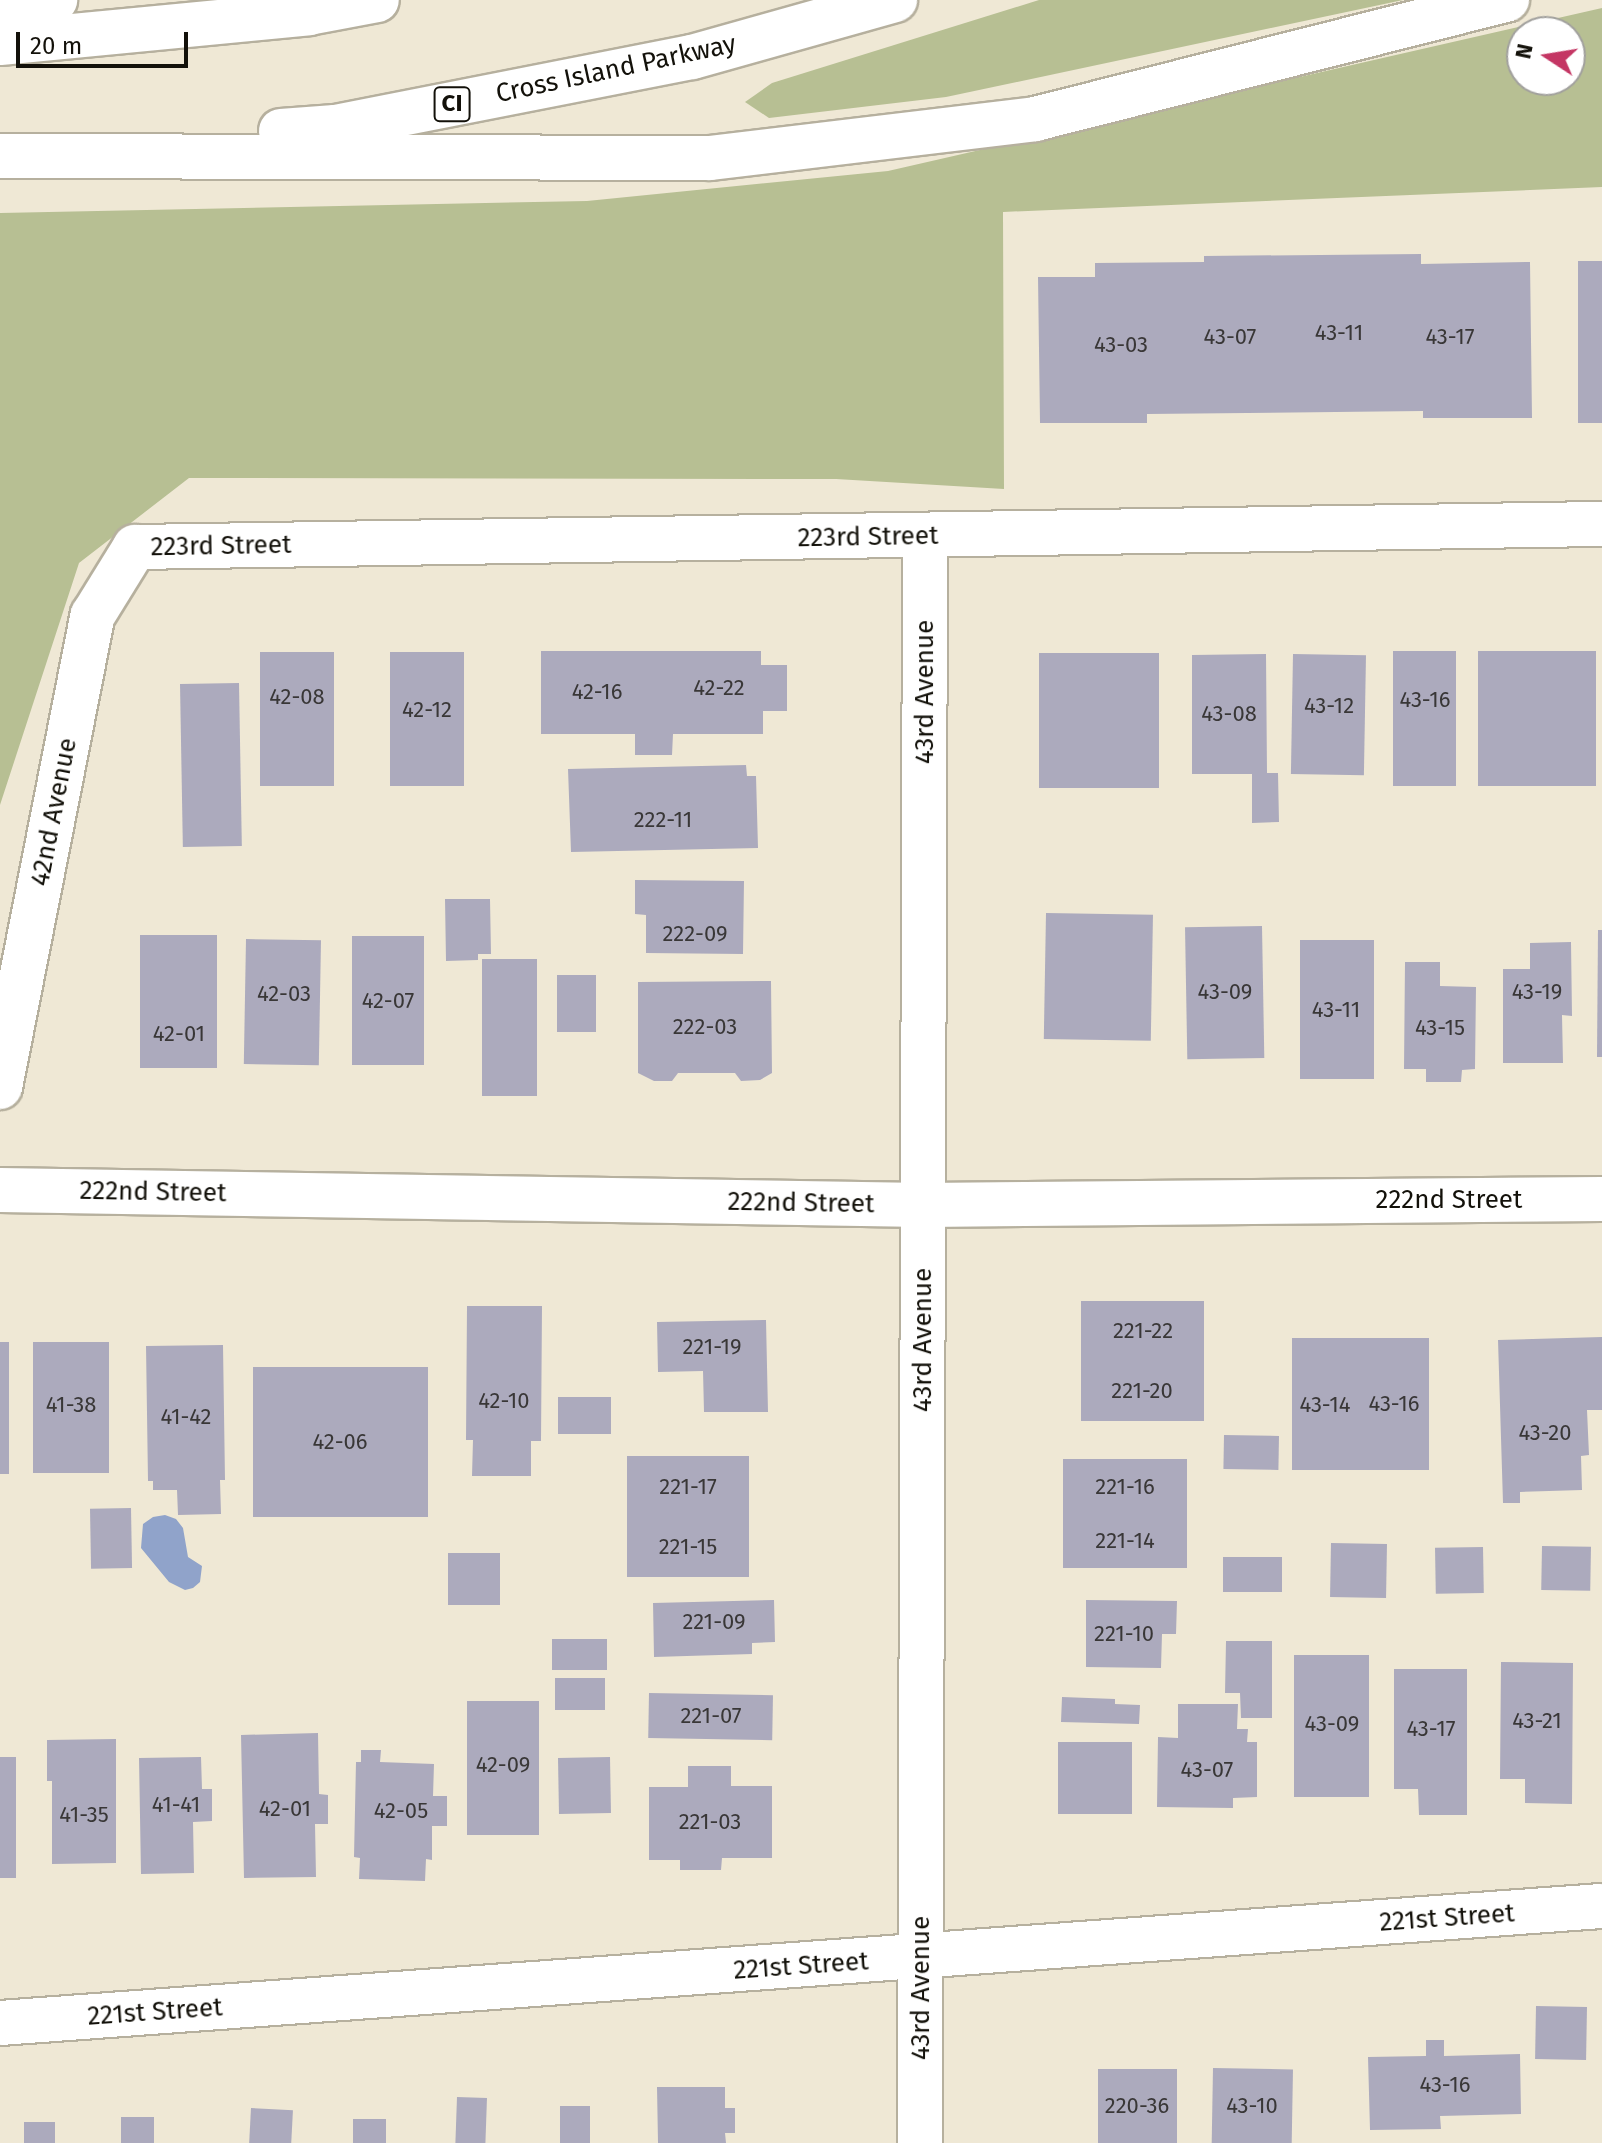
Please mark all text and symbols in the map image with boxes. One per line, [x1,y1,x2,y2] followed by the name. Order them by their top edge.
[20,16,192,66] scale bar
[1506,16,1586,96] north arrow
[493,28,739,110] street label: Cross Island Parkway
[30,32,82,60] text: 20 m
[1509,41,1539,61] text: N
[432,84,472,124] road number: CI
[1315,320,1363,346] house number: 43-11
[1204,324,1256,350] house number: 43-07
[1426,324,1474,350] house number: 43-17
[1094,332,1148,358] house number: 43-03
[797,520,939,554] street label: 223rd Street
[150,529,292,563] street label: 223rd Street
[909,620,941,764] street label: 43rd Avenue
[693,675,745,701] house number: 42-22
[572,679,622,705] house number: 42-16
[269,684,325,710] house number: 42-08
[1400,687,1450,713] house number: 43-16
[1304,693,1354,719] house number: 43-12
[402,697,452,723] house number: 42-12
[1201,701,1257,727] house number: 43-08
[24,735,84,889] street label: 42nd Avenue
[634,807,692,833] house number: 222-11
[662,921,728,947] house number: 222-09
[1198,979,1252,1005] house number: 43-09
[1512,979,1562,1005] house number: 43-19
[257,981,311,1007] house number: 42-03
[362,988,414,1014] house number: 42-07
[1312,997,1360,1023] house number: 43-11
[673,1014,737,1040] house number: 222-03
[1415,1015,1465,1041] house number: 43-15
[153,1021,205,1047] house number: 42-01
[79,1175,227,1209] street label: 222nd Street
[1376,1184,1522,1216] street label: 222nd Street
[727,1186,875,1220] street label: 222nd Street
[907,1268,939,1412] street label: 43rd Avenue
[1113,1318,1173,1344] house number: 221-22
[682,1334,742,1360] house number: 221-19
[1111,1378,1173,1404] house number: 221-20
[478,1388,530,1414] house number: 42-10
[1369,1391,1419,1417] house number: 43-16
[46,1392,96,1418] house number: 41-38
[1300,1392,1350,1418] house number: 43-14
[161,1404,211,1430] house number: 41-42
[1519,1420,1571,1446] house number: 43-20
[312,1429,368,1455] house number: 42-06
[659,1474,717,1500] house number: 221-17
[1095,1474,1155,1500] house number: 221-16
[1095,1528,1155,1554] house number: 221-14
[659,1534,717,1560] house number: 221-15
[682,1609,746,1635] house number: 221-09
[1094,1621,1154,1647] house number: 221-10
[680,1703,742,1729] house number: 221-07
[1512,1708,1562,1734] house number: 43-21
[1305,1711,1359,1737] house number: 43-09
[1407,1716,1455,1742] house number: 43-17
[476,1752,530,1778] house number: 42-09
[1181,1757,1233,1783] house number: 43-07
[152,1792,200,1818] house number: 41-41
[259,1796,311,1822] house number: 42-01
[374,1798,428,1824] house number: 42-05
[59,1802,109,1828] house number: 41-35
[679,1809,741,1835] house number: 221-03
[1378,1898,1516,1938] street label: 221st Street
[905,1916,937,2060] street label: 43rd Avenue
[732,1946,870,1986] street label: 221st Street
[86,1992,224,2032] street label: 221st Street
[1420,2072,1470,2098] house number: 43-16
[1105,2093,1169,2119] house number: 220-36
[1226,2093,1278,2119] house number: 43-10

